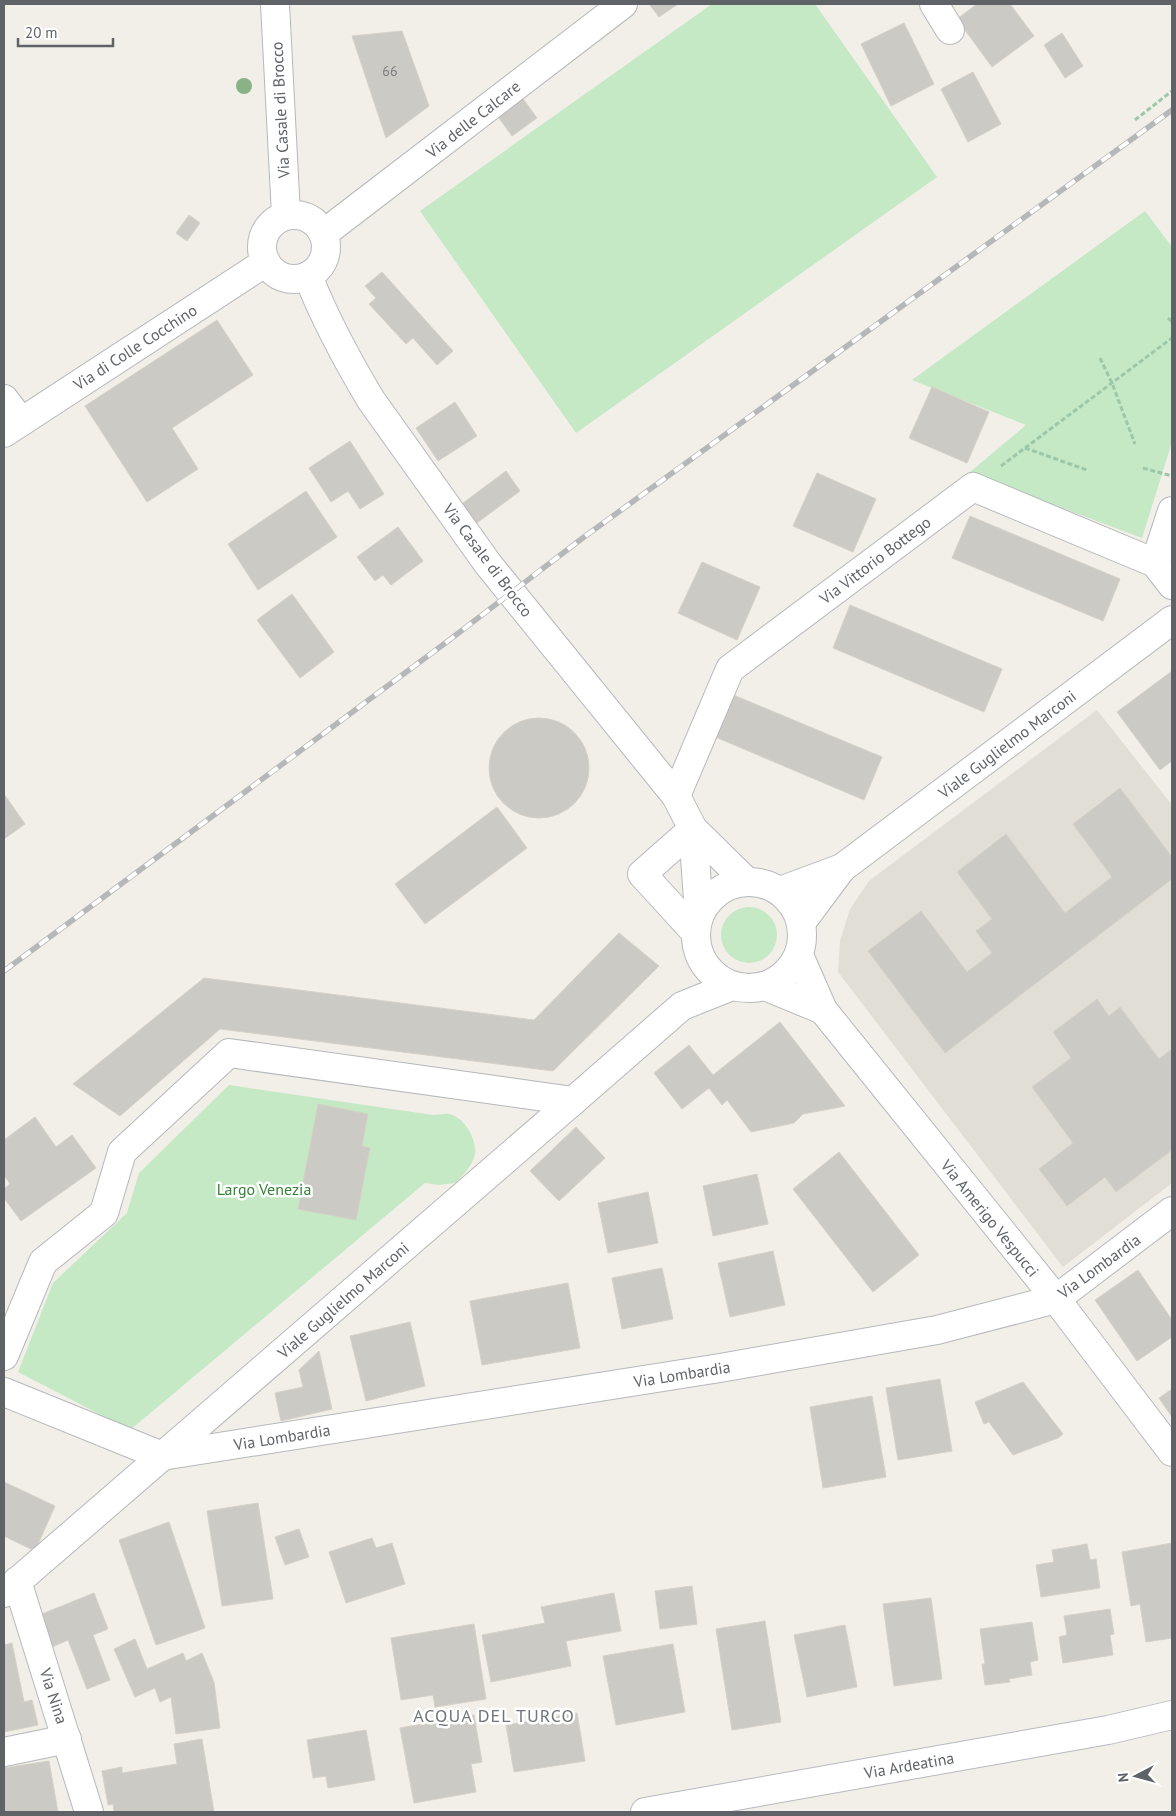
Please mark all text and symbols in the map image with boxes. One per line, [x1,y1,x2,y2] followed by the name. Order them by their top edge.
[18,15,112,47] scale bar
[25,23,58,42] text: 20 m
[266,41,294,180] street label: Via Casale di Brocco
[382,62,398,80] house number: 66
[421,76,524,163] street label: Via delle Calcare
[69,300,201,395] street label: Via di Colle Cocchino
[438,499,537,621] street label: Via Casale di Brocco
[815,512,935,609] street label: Via Vittorio Bottego
[933,686,1080,803] street label: Viale Guglielmo Marconi
[936,1155,1043,1281] street label: Via Amerigo Vespucci
[217,1179,311,1199] park label: Largo Venezia
[1053,1229,1144,1303] street label: Via Lombardia
[272,1238,413,1363] street label: Viale Guglielmo Marconi
[631,1357,732,1392] street label: Via Lombardia
[231,1420,332,1455] street label: Via Lombardia
[35,1665,72,1726] street label: Via Nina
[413,1704,575,1727] district label: ACQUA DEL TURCO
[861,1747,956,1783] street label: Via Ardeatina
[1111,1751,1161,1801] north arrow
[1114,1772,1133,1783] text: N

